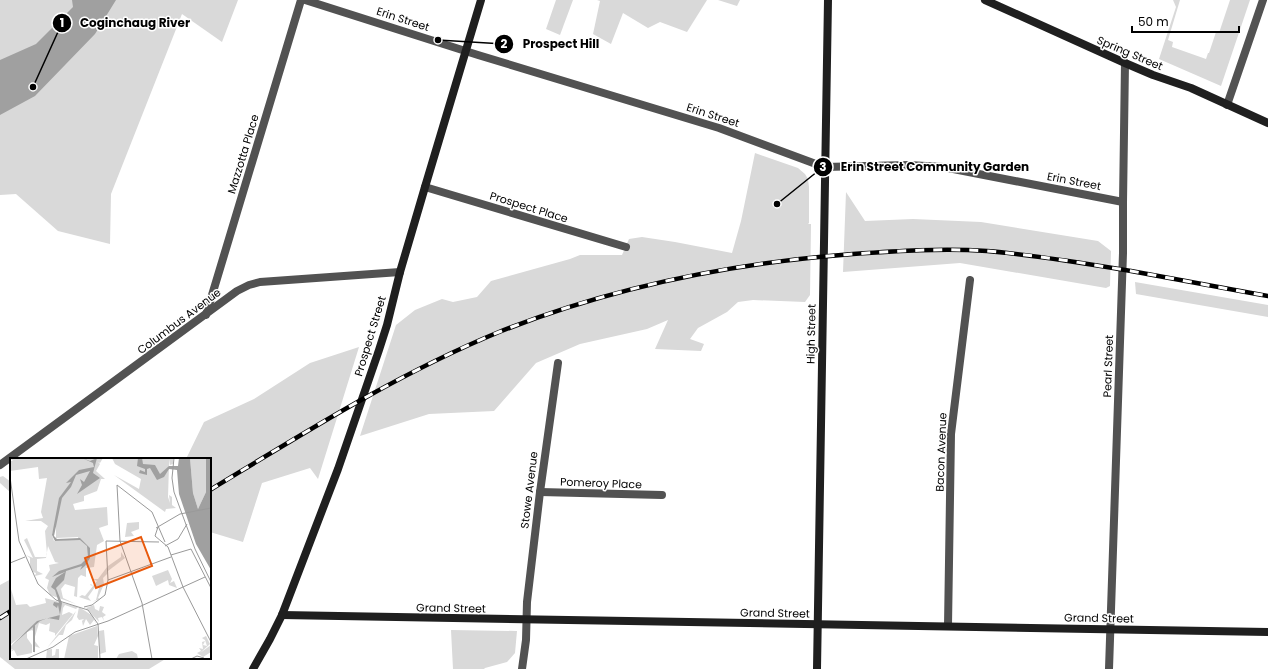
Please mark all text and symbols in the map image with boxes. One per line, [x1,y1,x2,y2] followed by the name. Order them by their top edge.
[375,3,431,35] street label: Erin Street
[1132,8,1239,34] scale bar
[52,11,198,35] callout: Coginchaug River
[1138,13,1169,30] text: 50 m
[60,14,64,31] text: 1
[80,14,190,31] text: Coginchaug River
[494,32,607,56] callout: Prospect Hill
[1095,32,1165,74] street label: Spring Street
[501,35,508,52] text: 2
[523,35,599,52] text: Prospect Hill
[685,99,741,131] street label: Erin Street
[223,112,263,196] street label: Mazzotta Place
[813,155,1038,179] callout: Erin Street Community Garden
[819,158,827,175] text: 3
[841,158,1029,175] text: Erin Street Community Garden
[1046,168,1102,194] street label: Erin Street
[488,187,570,227] street label: Prospect Place
[134,284,224,358] street label: Columbus Avenue
[350,294,390,378] street label: Prospect Street
[802,304,820,364] street label: High Street
[1099,334,1117,398] street label: Pearl Street
[932,412,950,492] street label: Bacon Avenue
[516,450,542,529] street label: Stowe Avenue
[10,458,211,659] inset map
[560,474,642,492] street label: Pomeroy Place
[416,599,486,617] street label: Grand Street
[740,604,810,622] street label: Grand Street
[1064,609,1134,627] street label: Grand Street

